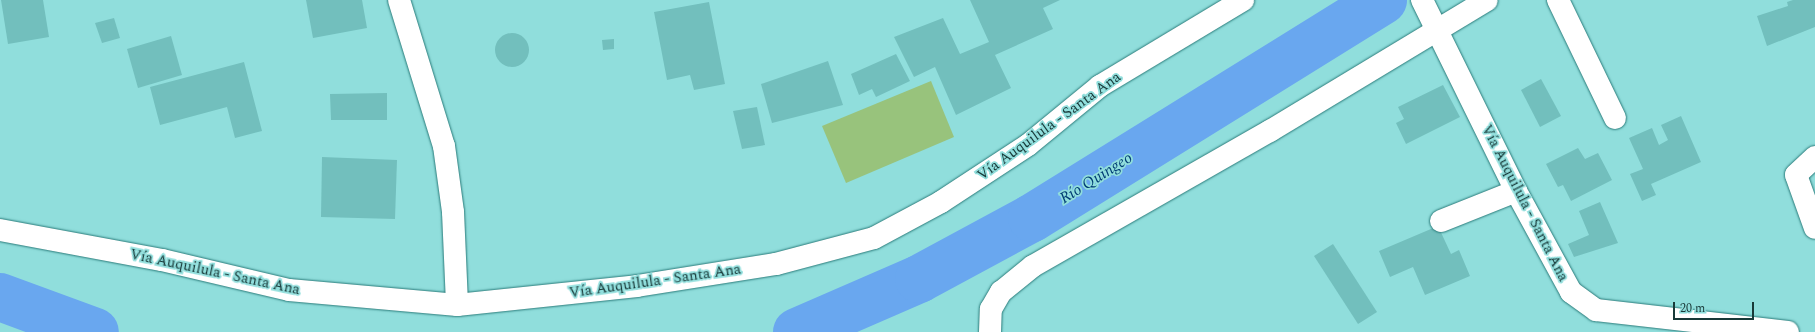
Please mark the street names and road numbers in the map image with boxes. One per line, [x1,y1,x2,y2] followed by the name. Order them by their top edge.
[974,68,1124,184] street label: Vía Auquilula - Santa Ana
[1478,122,1572,284] street label: Vía Auquilula - Santa Ana
[128,245,302,299] street label: Vía Auquilula - Santa Ana
[568,260,742,302] street label: Vía Auquilula - Santa Ana

